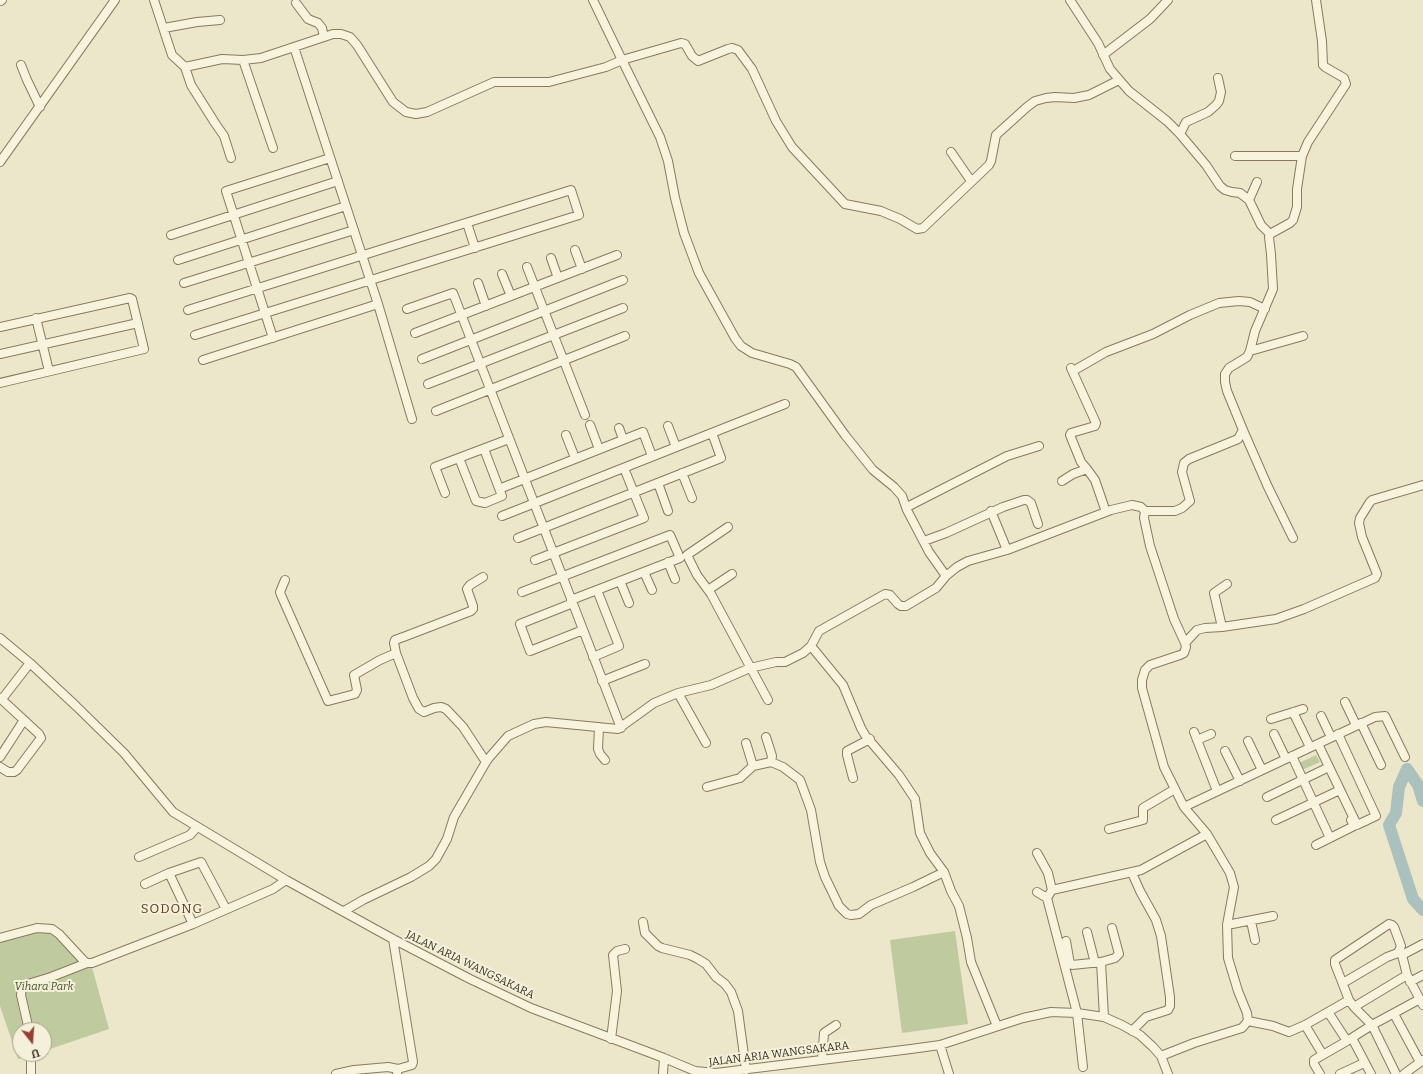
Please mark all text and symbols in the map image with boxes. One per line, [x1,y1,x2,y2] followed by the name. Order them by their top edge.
[141,901,203,917] district label: SODONG
[404,928,536,1002] street label: JALAN ARIA WANGSAKARA
[15,980,73,994] park label: Vihara Park
[12,1022,52,1062] north arrow
[708,1039,850,1069] street label: JALAN ARIA WANGSAKARA
[30,1046,41,1060] text: U

